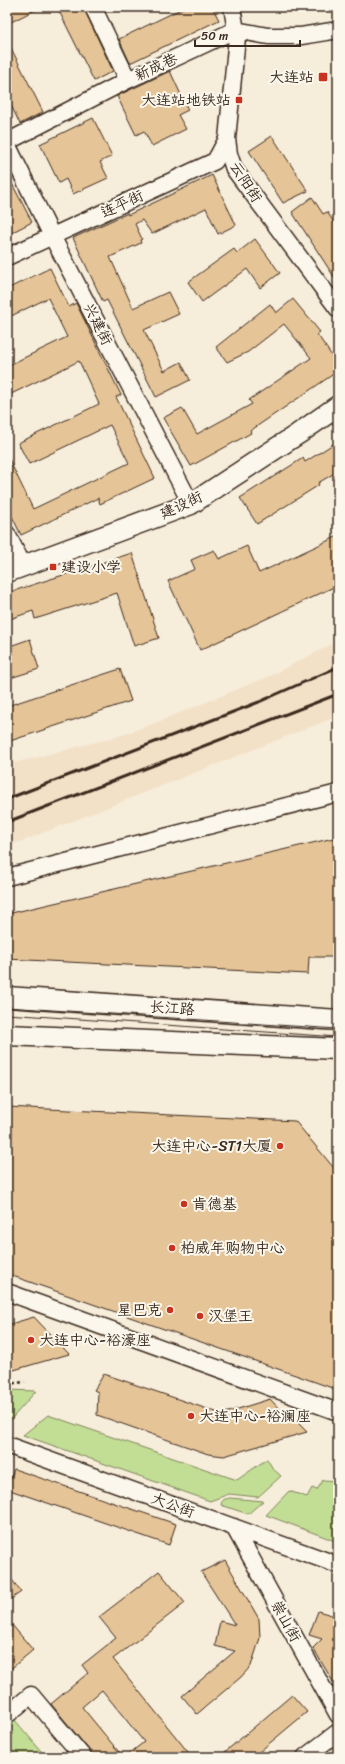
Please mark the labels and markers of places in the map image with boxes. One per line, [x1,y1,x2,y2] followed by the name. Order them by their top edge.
[269,64,314,90] place label: 大连站
[317,71,329,83] marker: 大连站
[141,87,231,113] place label: 大连站地铁站
[234,95,244,105] marker: 大连站地铁站
[61,554,121,580] place label: 建设小学
[48,562,58,572] marker: 建设小学
[151,1133,272,1159] place label: 大连中心-ST1大厦
[275,1141,285,1151] marker: 大连中心-ST1大厦
[192,1191,237,1217] place label: 肯德基
[179,1199,189,1209] marker: 肯德基
[180,1235,285,1261] place label: 柏威年购物中心
[167,1243,177,1253] marker: 柏威年购物中心
[117,1297,162,1323] place label: 星巴克
[208,1303,253,1329] place label: 汉堡王
[165,1305,175,1315] marker: 星巴克
[195,1311,205,1321] marker: 汉堡王
[39,1327,151,1353] place label: 大连中心-裕濠座
[26,1335,36,1345] marker: 大连中心-裕濠座
[199,1403,311,1429] place label: 大连中心-裕澜座
[186,1411,196,1421] marker: 大连中心-裕澜座

